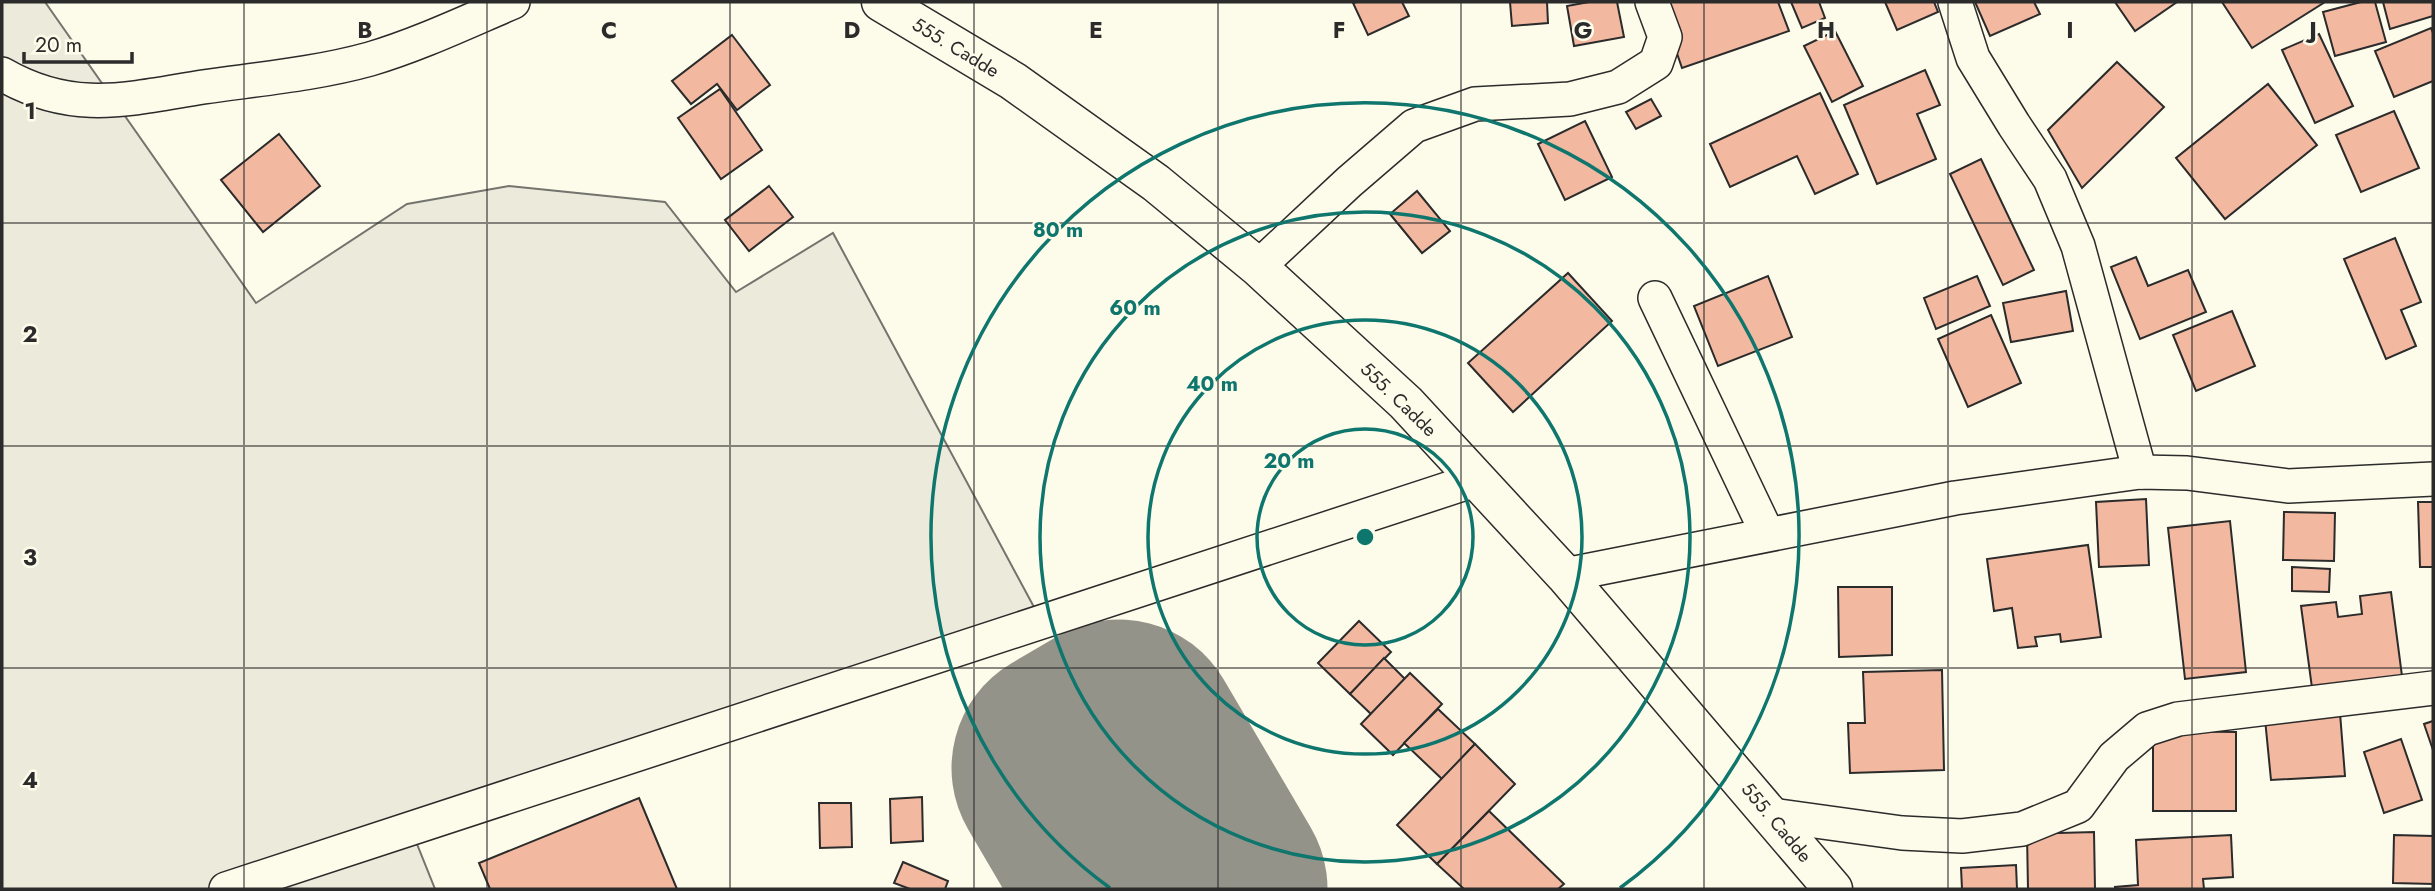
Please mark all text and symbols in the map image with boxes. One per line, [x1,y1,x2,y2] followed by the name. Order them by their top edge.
[907,11,1005,84] street label: 555. Cadde
[357,13,373,47] text: B
[601,13,617,47] text: C
[844,13,861,47] text: D
[1089,13,1103,47] text: E
[1333,13,1345,47] text: F
[1574,13,1592,47] text: G
[1817,13,1835,47] text: H
[2066,13,2074,47] text: I
[2305,13,2317,47] text: J
[24,21,133,65] scale bar
[35,30,82,60] text: 20 m
[24,94,36,128] text: 1
[1033,215,1083,245] text: 80 m
[1109,293,1161,323] text: 60 m
[22,317,38,351] text: 2
[1354,356,1443,443] street label: 555. Cadde
[1186,369,1238,399] text: 40 m
[1263,446,1315,476] text: 20 m
[1353,525,1377,549] centre of rings
[23,540,37,574] text: 3
[22,763,38,797] text: 4
[1735,776,1818,868] street label: 555. Cadde

